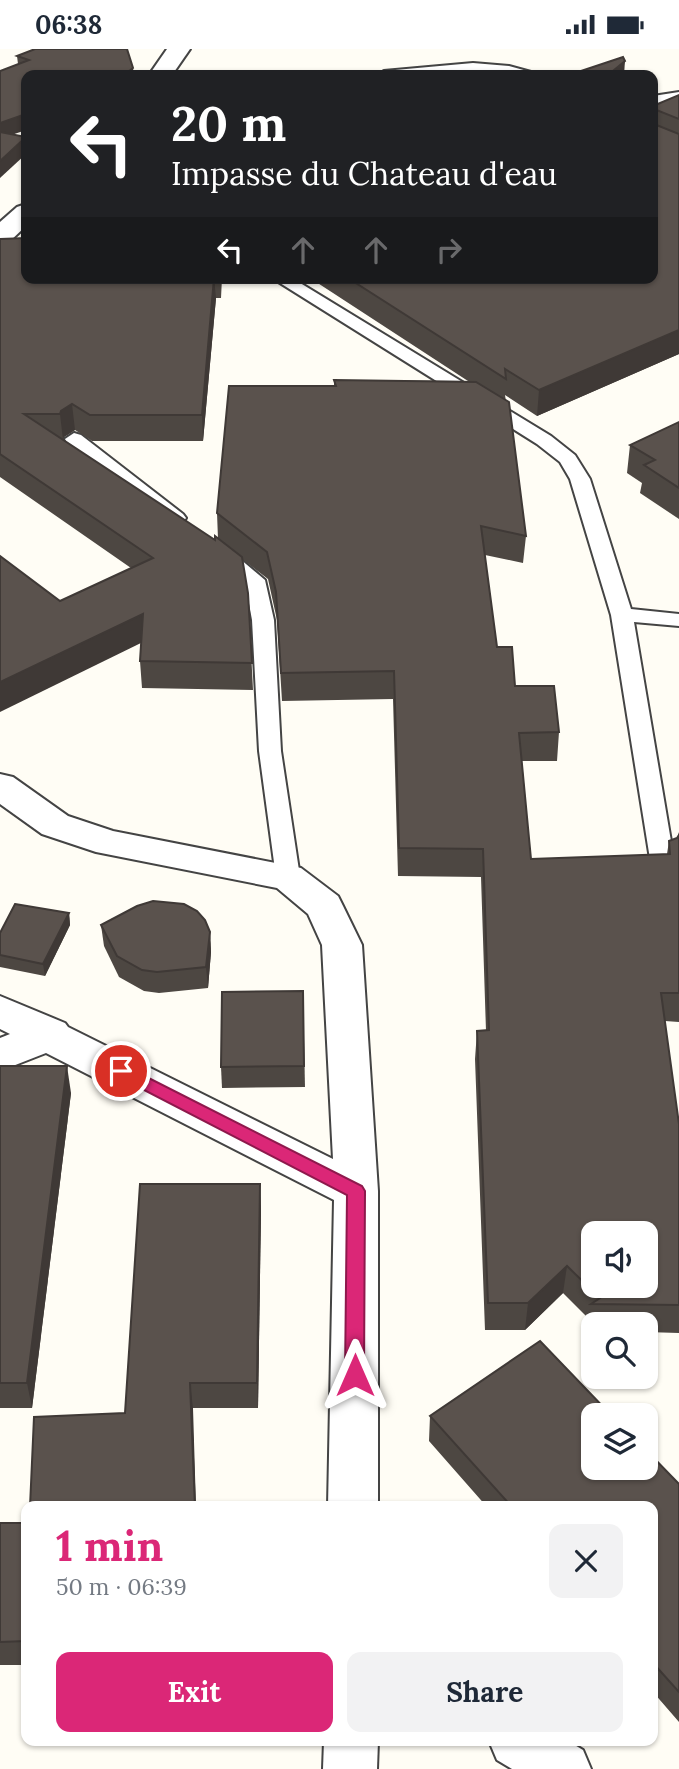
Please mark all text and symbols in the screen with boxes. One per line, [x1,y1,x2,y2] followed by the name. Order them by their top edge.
[35,8,102,41] text: 06:38
[171,92,286,154] text: 20 m
[56,98,147,189] icon: left
[171,153,557,194] text: Impasse du Chateau d'eau
[211,231,249,269] icon: left
[284,231,322,269] icon: ahead
[357,231,395,269] icon: ahead
[430,231,468,269] icon: right
[91,1041,151,1101] pin
[102,1052,140,1090] icon: arrive
[581,1221,658,1480] map controls
[581,1221,658,1298] button: sound
[581,1312,658,1389] button: search
[318,1338,392,1412] position arrow
[581,1403,658,1480] button: layers
[56,1519,163,1573] text: 1 min
[549,1524,623,1598] button: close
[56,1572,187,1601] text: 50 m · 06:39
[56,1652,333,1732] button: Exit
[347,1652,623,1732] button: Share

